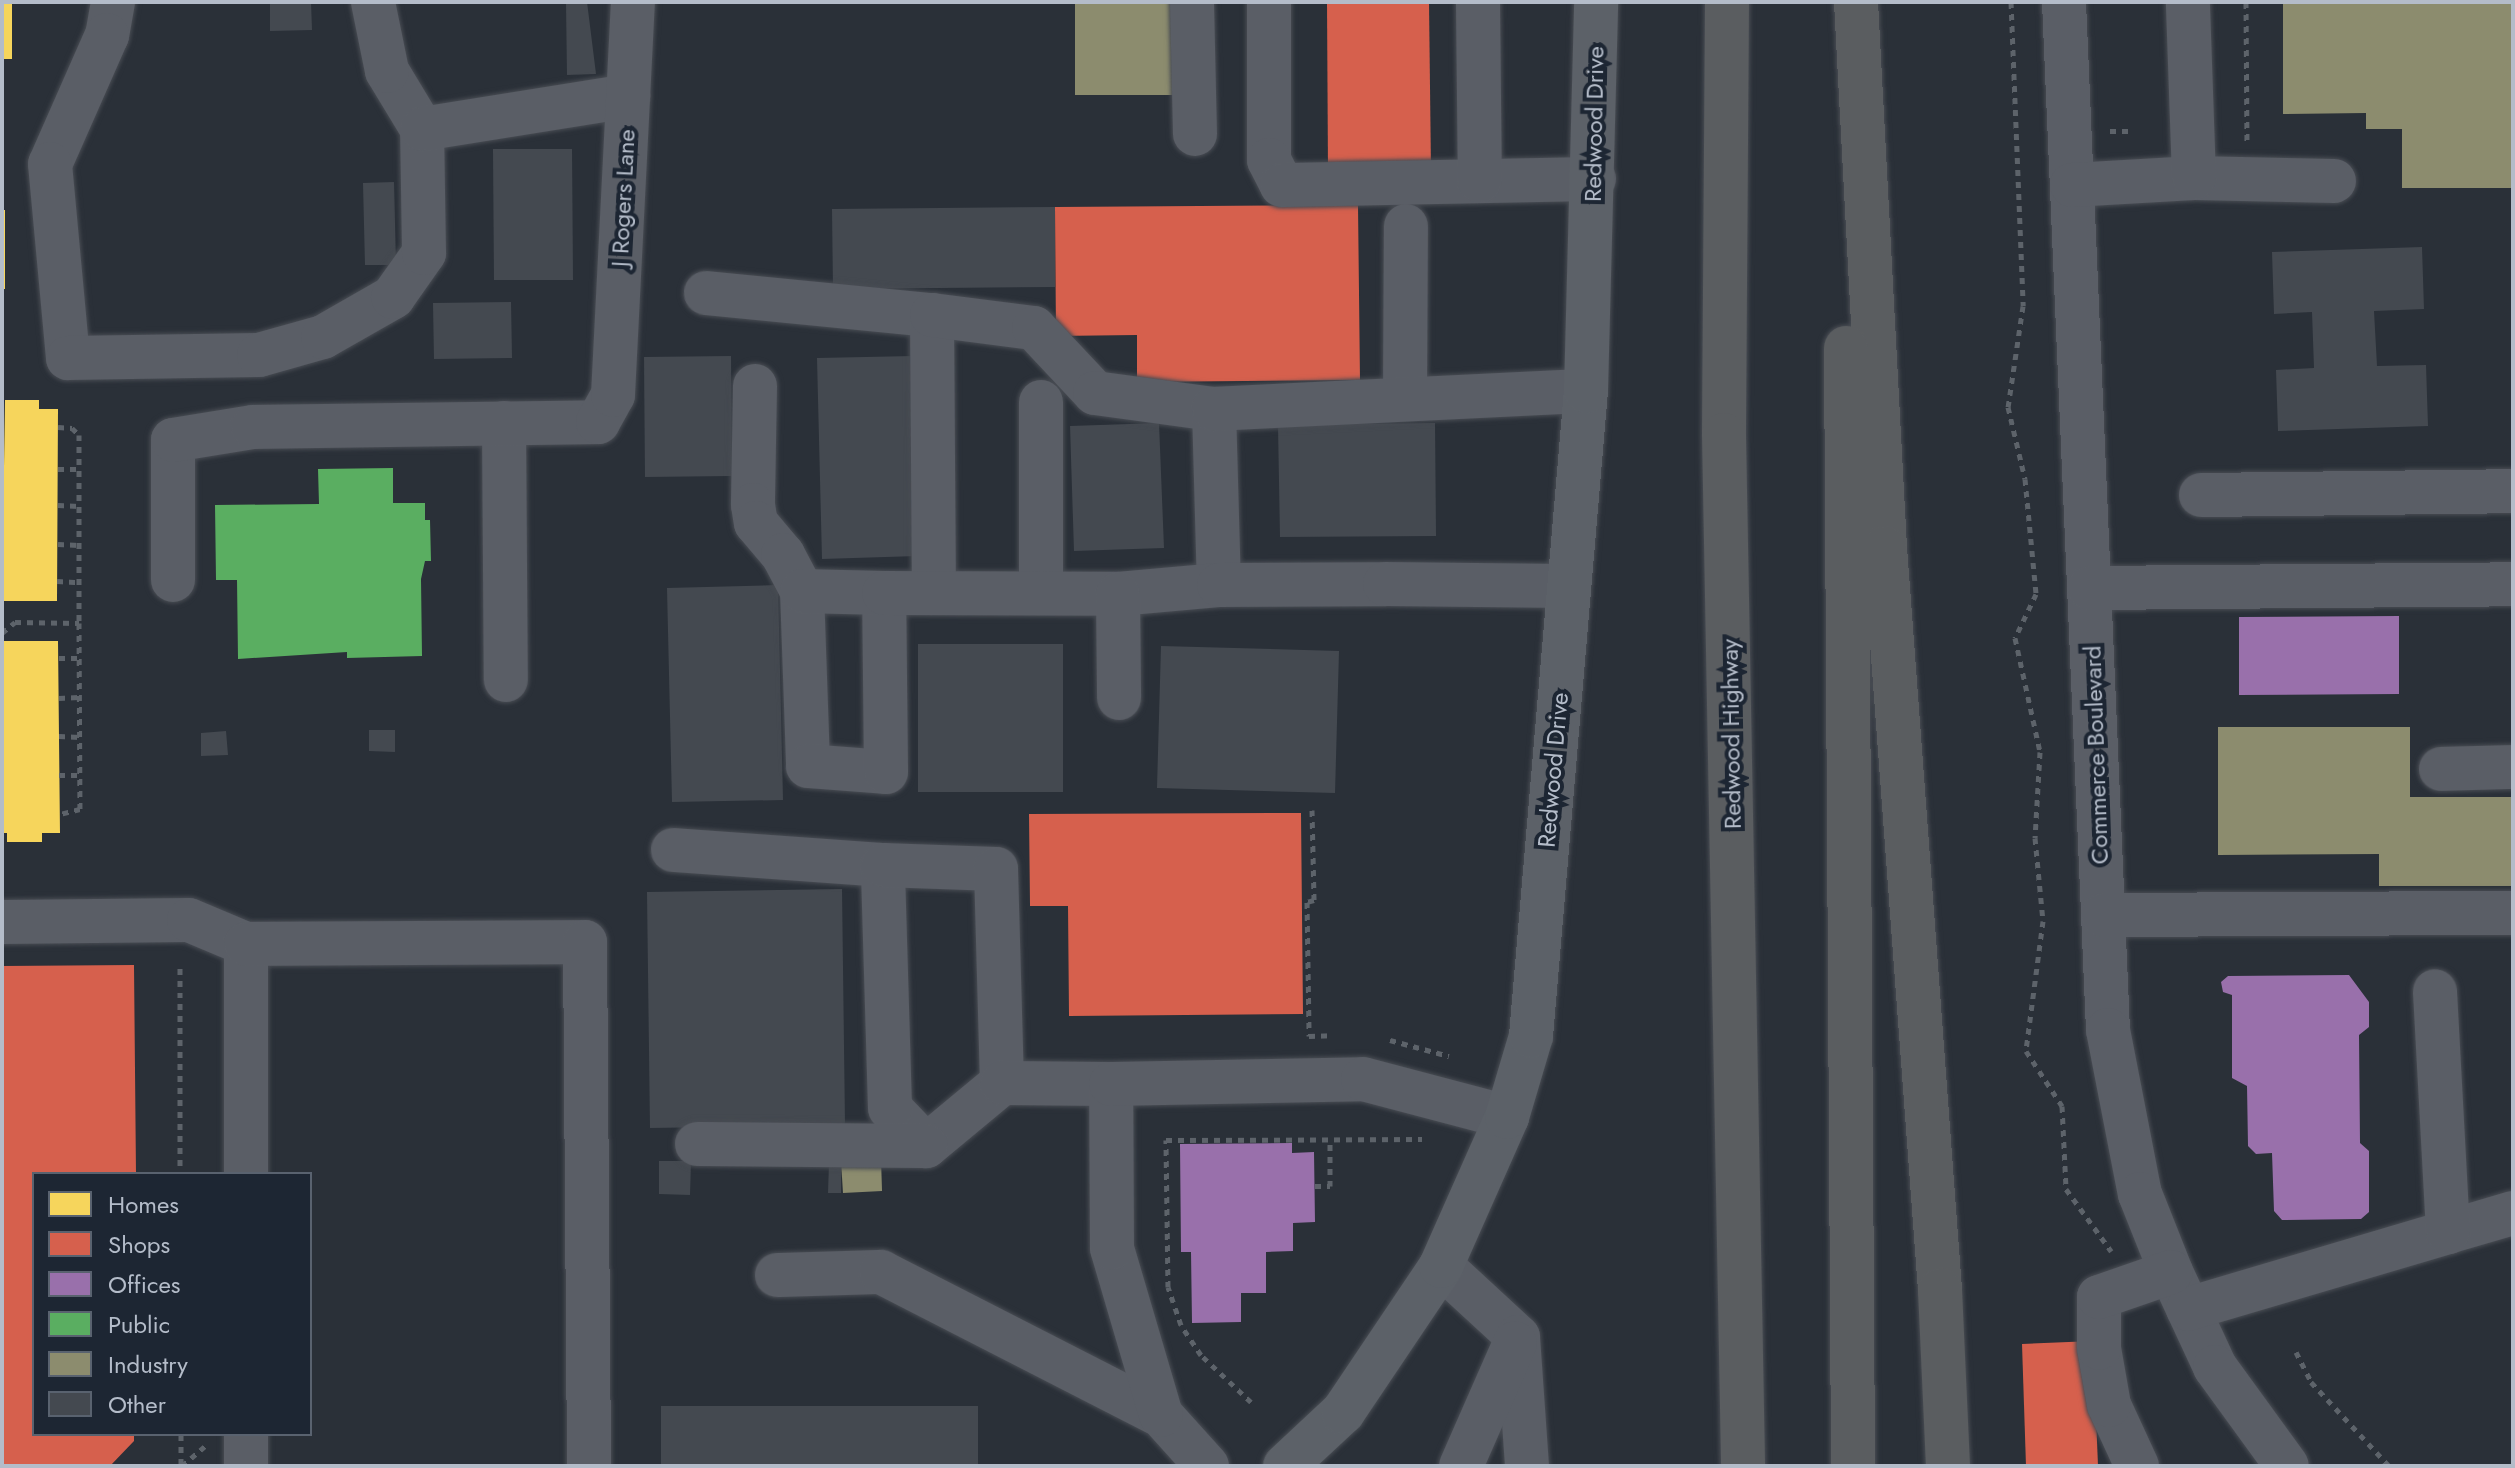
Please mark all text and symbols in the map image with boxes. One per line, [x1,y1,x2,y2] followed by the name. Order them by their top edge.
[1578,46,1610,202] street label: Redwood Drive
[605,128,641,268] street label: J Rogers Lane
[1715,639,1747,829] street label: Redwood Highway
[2078,645,2114,865] street label: Commerce Boulevard
[1532,691,1574,849] street label: Redwood Drive
[32,1172,312,1436] legend
[108,1187,179,1222] text: Homes
[108,1227,170,1262] text: Shops
[108,1267,180,1302] text: Offices
[108,1307,170,1342] text: Public
[108,1347,188,1382] text: Industry
[108,1387,166,1422] text: Other

